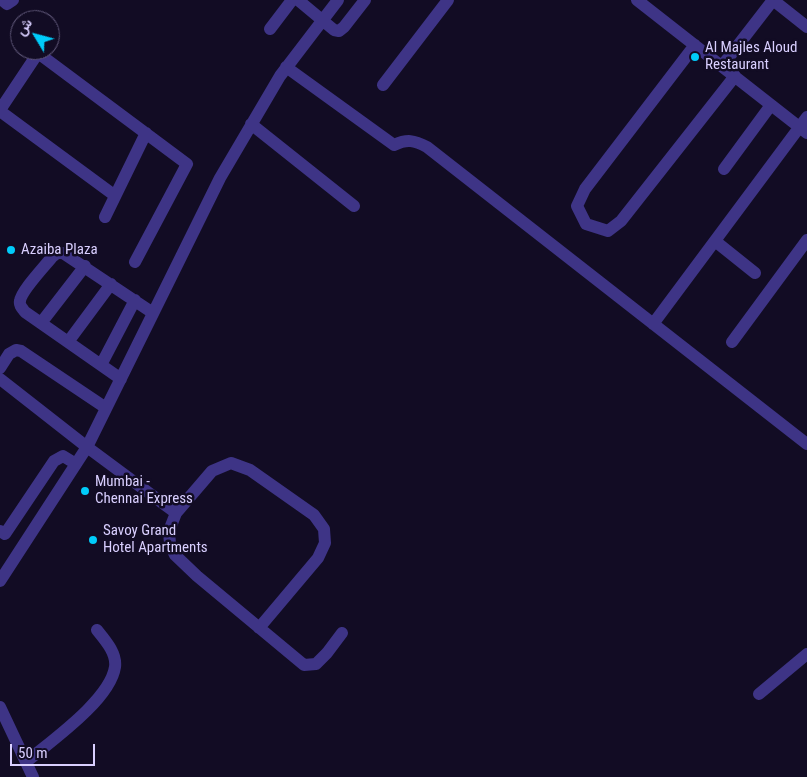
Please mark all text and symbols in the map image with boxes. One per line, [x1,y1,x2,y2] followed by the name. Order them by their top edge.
[10,10,60,60] north arrow
[12,15,35,38] text: ش
[705,39,797,74] place label: Al Majles Aloud Restaurant
[689,51,701,63] marker: Al Majles Aloud Restaurant
[21,241,98,259] place label: Azaiba Plaza
[5,244,17,256] marker: Azaiba Plaza
[95,473,193,508] place label: Mumbai - Chennai Express
[79,485,91,497] marker: Mumbai - Chennai Express
[103,522,208,557] place label: Savoy Grand Hotel Apartments
[87,534,99,546] marker: Savoy Grand Hotel Apartments
[12,734,98,766] scale bar
[18,744,48,762] text: 50 m

